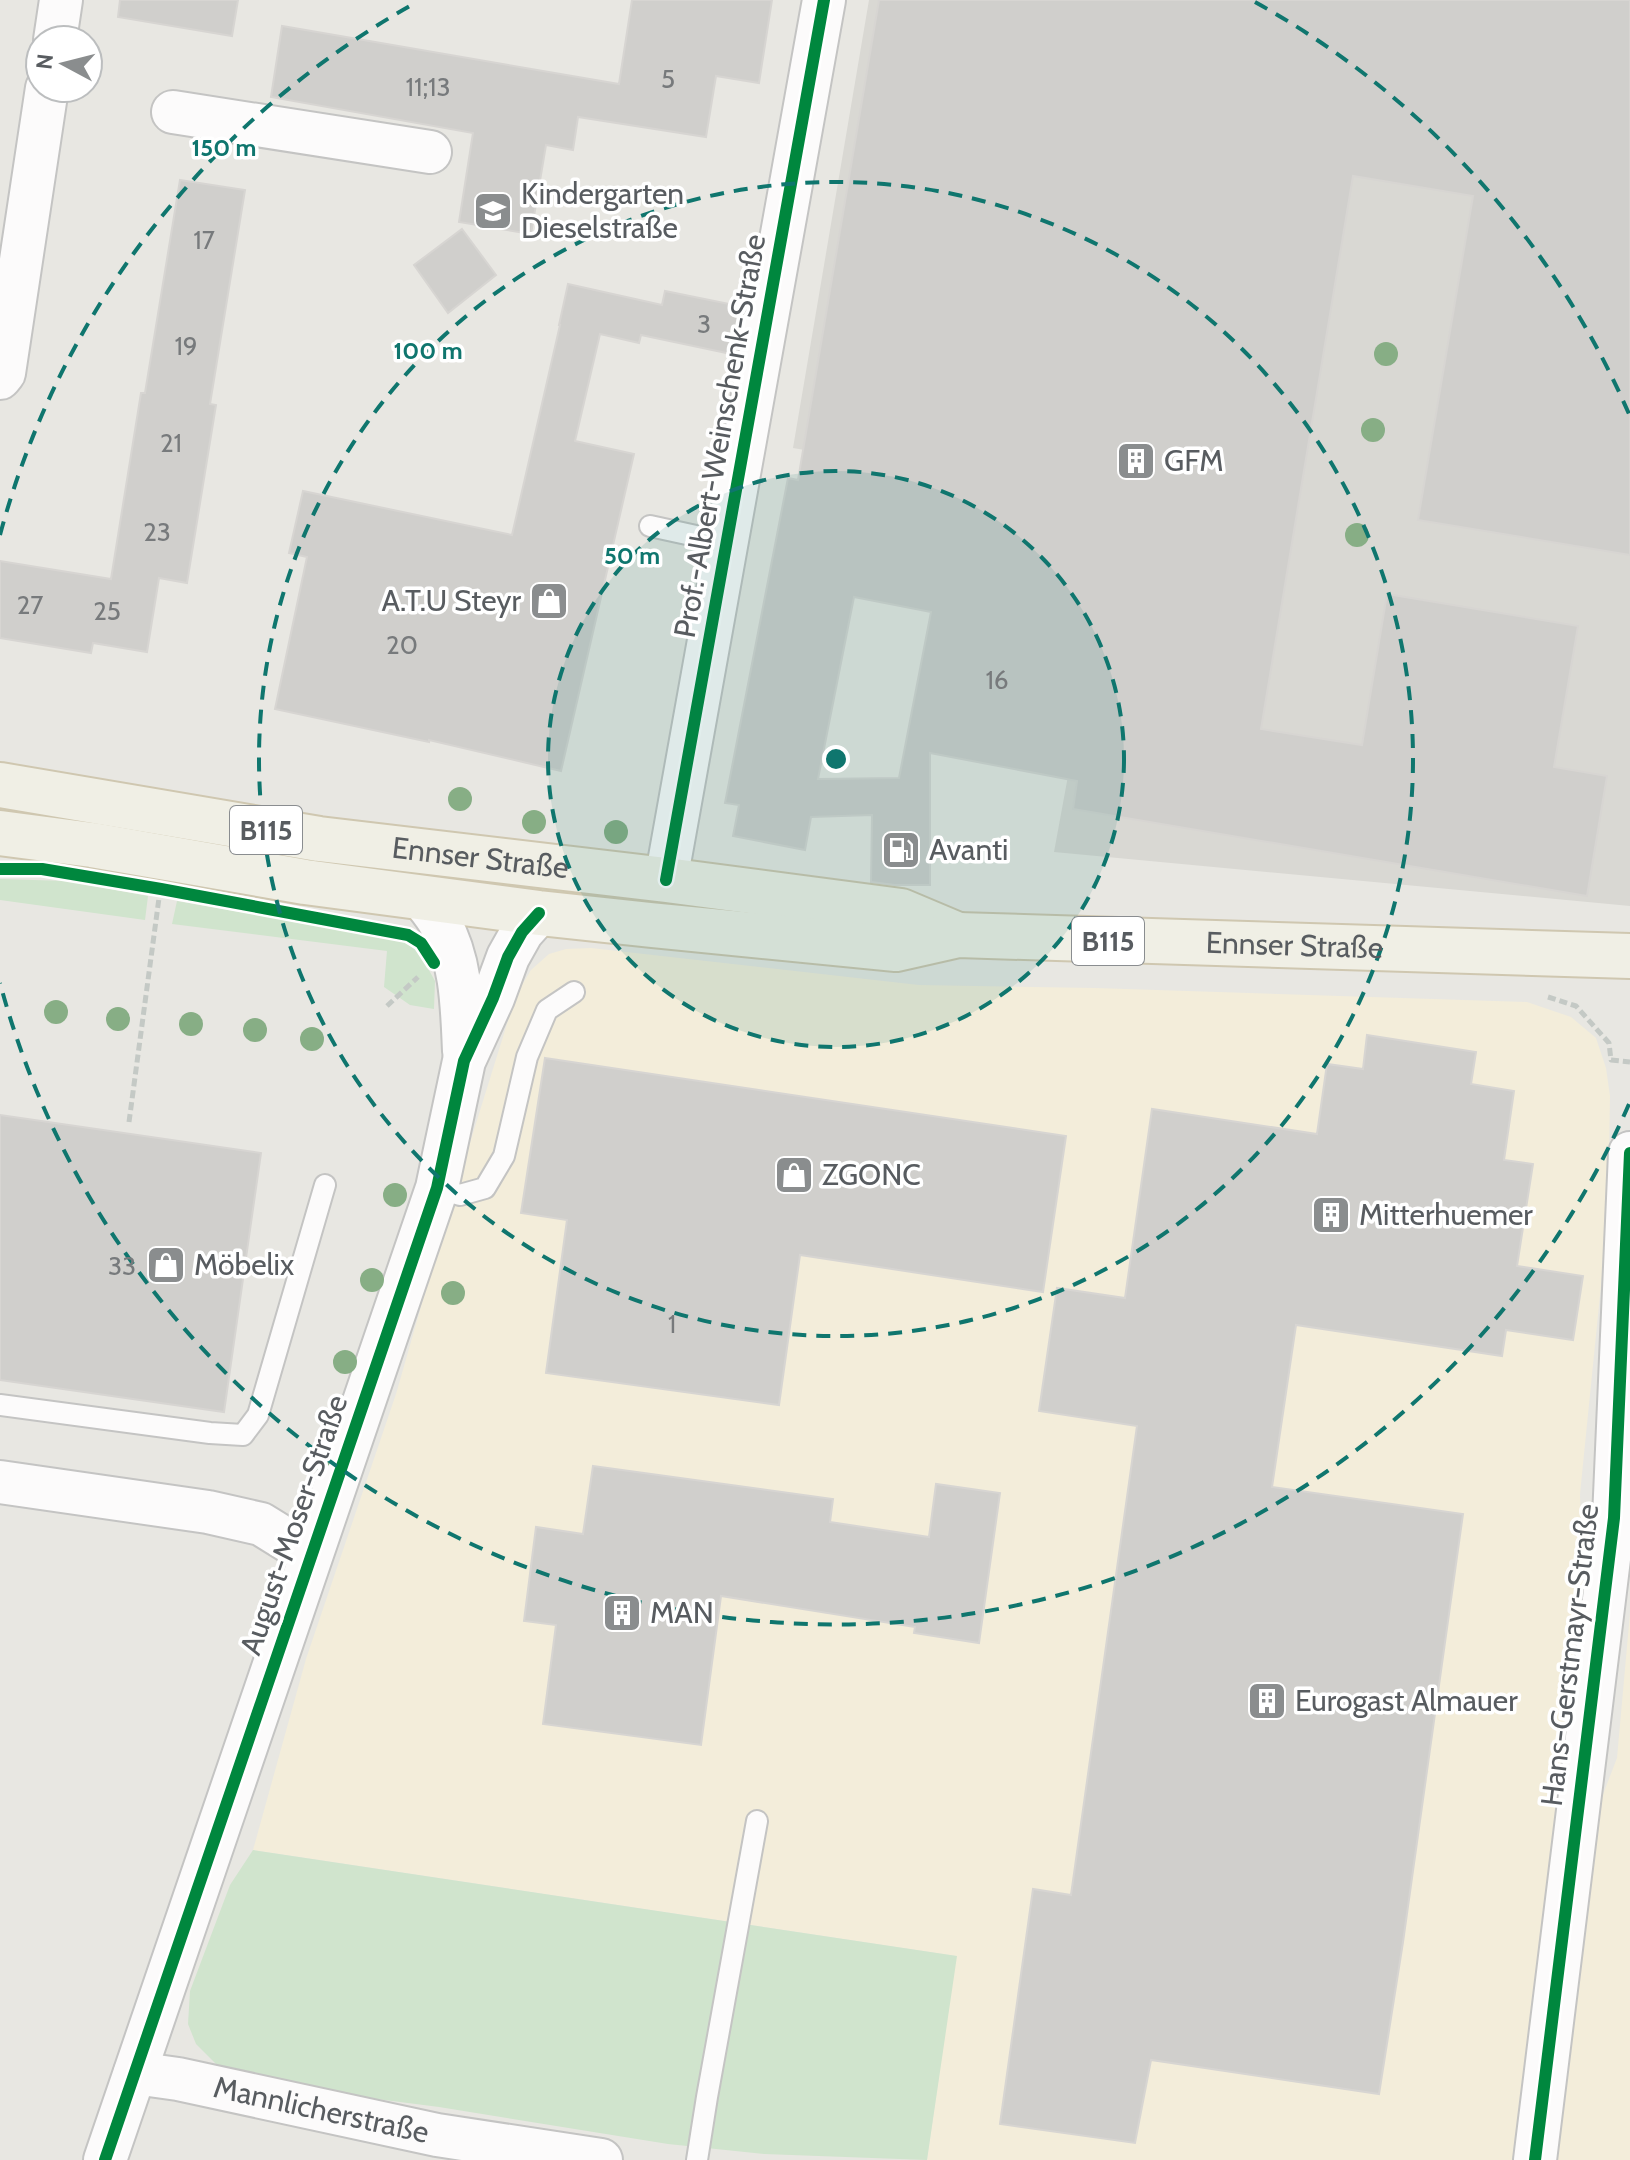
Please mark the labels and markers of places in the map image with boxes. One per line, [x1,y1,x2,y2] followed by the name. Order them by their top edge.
[521,175,684,246] place label: Kindergarten Dieselstraße
[472,190,514,232] school or university icon: Kindergarten Dieselstraße
[1115,440,1157,482] building icon: GFM
[1164,442,1224,479] place label: GFM
[528,580,570,622] shop icon: A.T.U Steyr
[382,582,522,619] place label: A.T.U Steyr
[822,745,850,773] centre of rings
[880,829,922,871] fuel station icon: Avanti
[929,831,1008,868] place label: Avanti
[773,1154,815,1196] shop icon: ZGONC
[822,1156,921,1193] place label: ZGONC
[1310,1194,1352,1236] building icon: Mitterhuemer
[1359,1196,1533,1233] place label: Mitterhuemer
[145,1244,187,1286] shop icon: Möbelix
[194,1246,294,1283] place label: Möbelix
[601,1592,643,1634] building icon: MAN
[650,1594,714,1631] place label: MAN
[1246,1680,1288,1722] building icon: Eurogast Almauer
[1295,1682,1518,1719] place label: Eurogast Almauer

